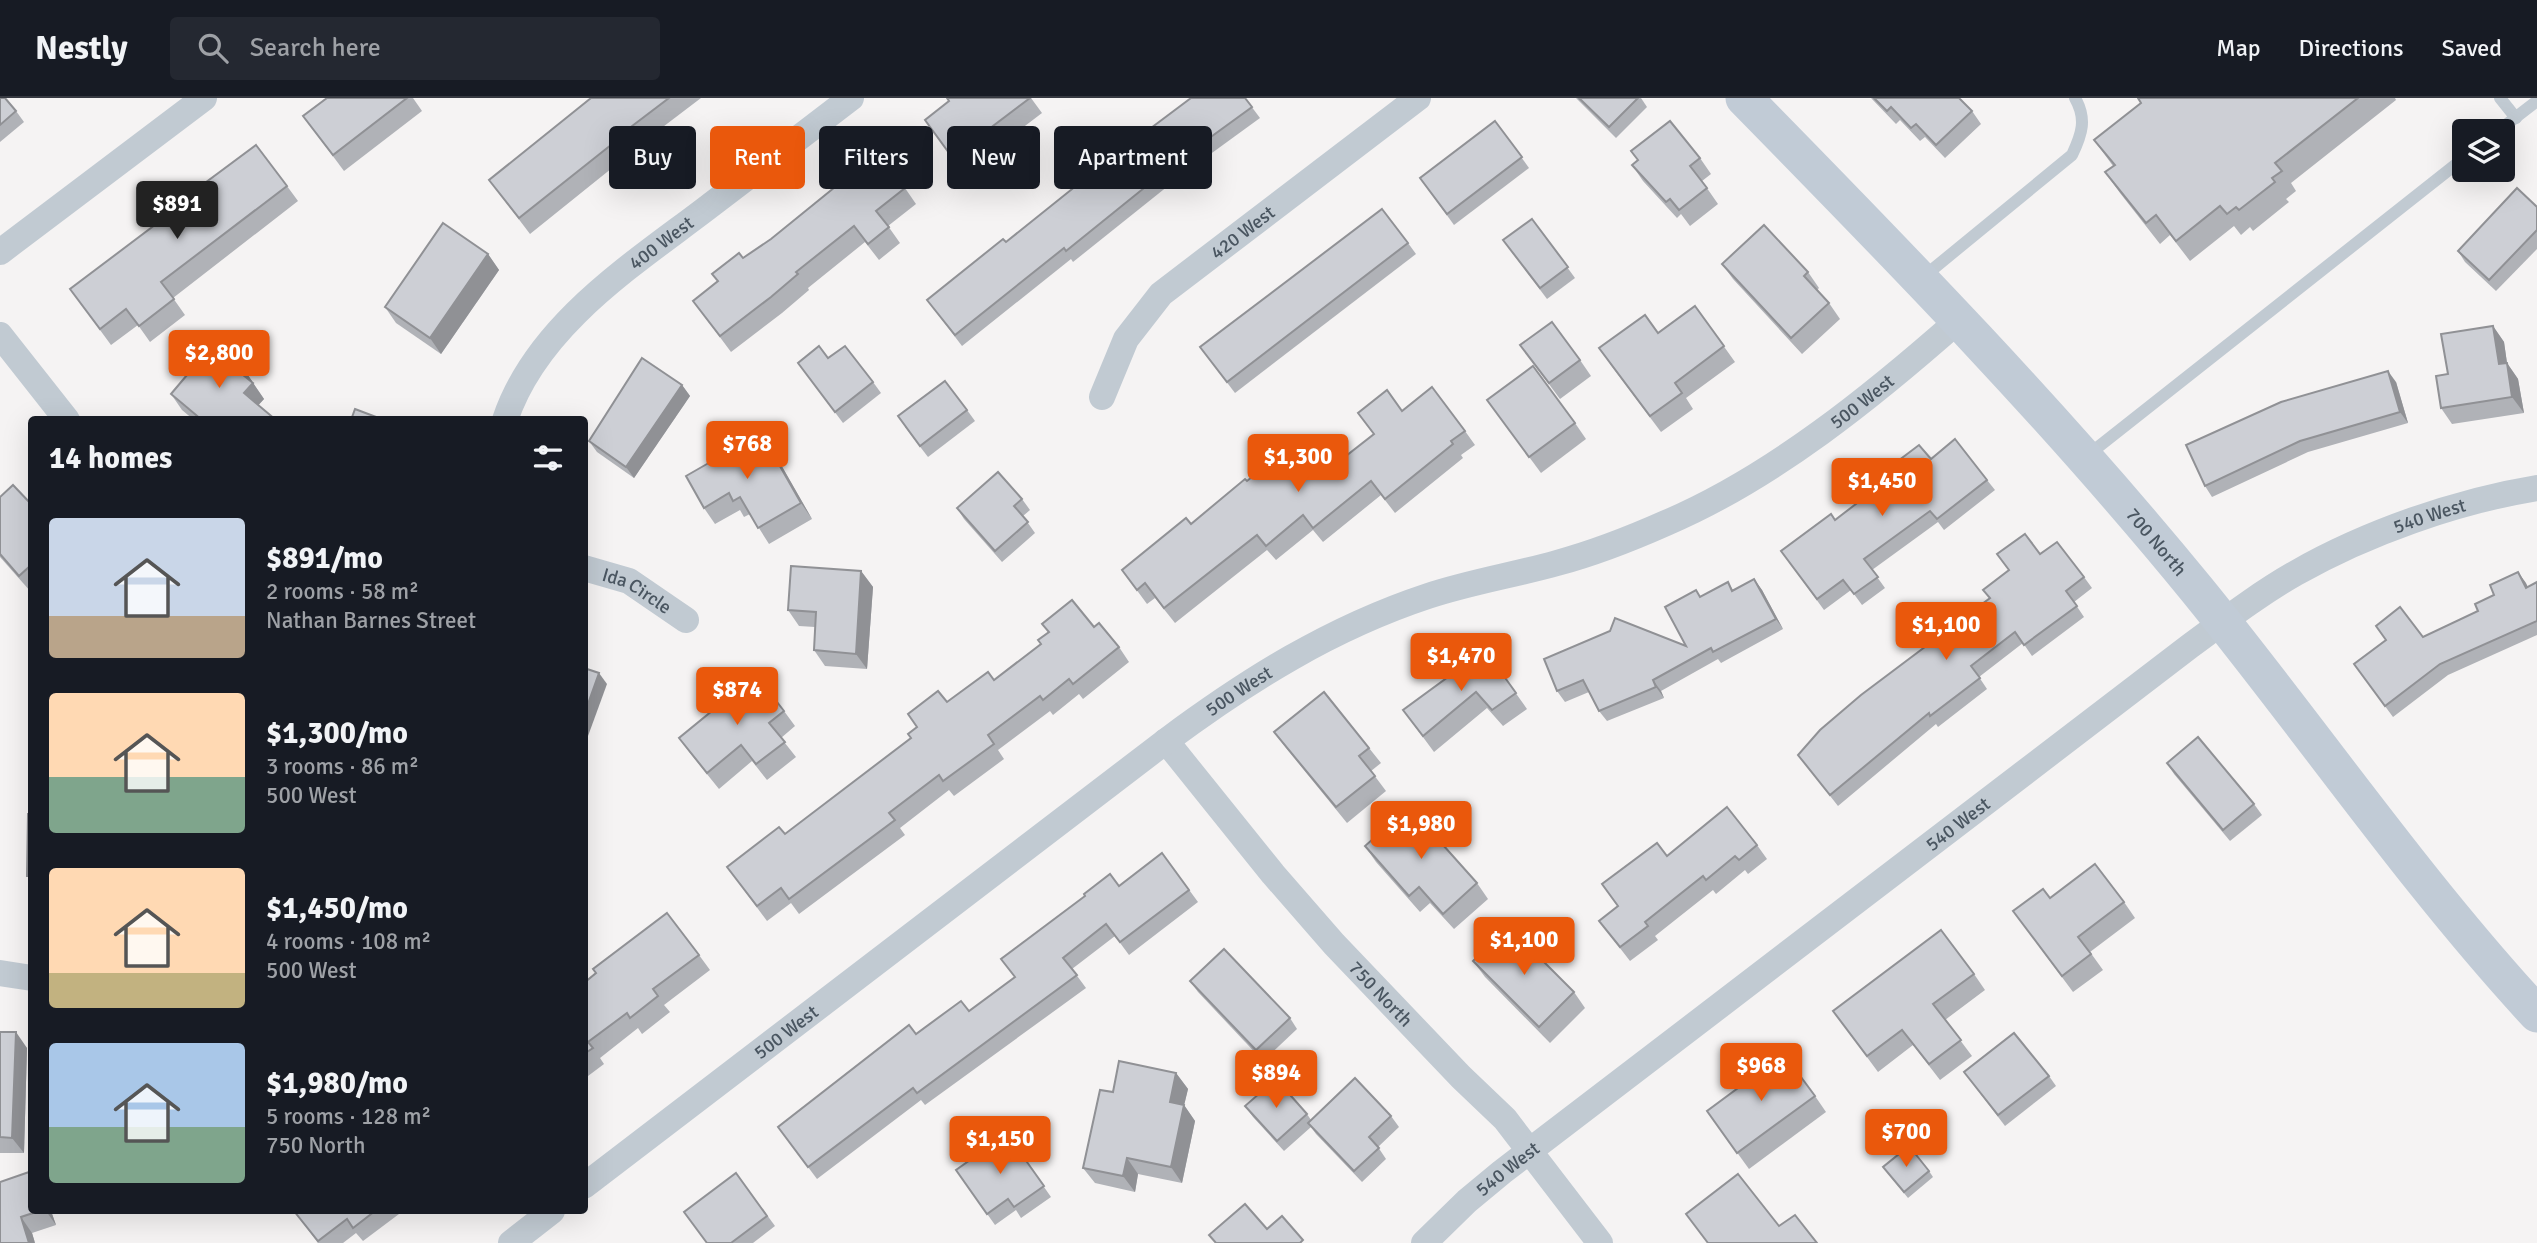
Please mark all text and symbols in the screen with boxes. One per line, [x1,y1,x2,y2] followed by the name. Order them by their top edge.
[170,17,660,80] search box
[35,28,128,69] text: Nestly
[194,29,232,67] icon: search
[250,32,381,64] text: Search here
[2216,33,2261,63] text: Map
[2299,33,2404,63] text: Directions
[2442,33,2502,63] text: Saved
[2452,119,2515,182] map controls
[2452,119,2515,182] button: layers
[609,126,696,189] chip: Buy
[710,126,805,189] chip: Rent
[819,126,933,189] chip: Filters
[947,126,1040,189] chip: New
[1054,126,1212,189] chip: Apartment
[136,181,218,241] pin: $891
[152,189,202,218] text: $891
[1206,200,1280,265] street label: 420 West
[624,211,699,275] street label: 400 West
[162,330,276,390] pin: $2,800
[185,338,253,367] text: $2,800
[1826,369,1900,435] street label: 500 West
[706,422,788,481] pin: $768
[722,429,772,458] text: $768
[1241,434,1355,494] pin: $1,300
[529,439,567,477] icon: filters
[49,440,172,477] text: 14 homes
[1264,442,1332,471] text: $1,300
[1825,458,1939,518] pin: $1,450
[1848,466,1916,495] text: $1,450
[2390,493,2469,539] street label: 540 West
[2120,503,2192,581] street label: 700 North
[266,540,383,577] text: $891/mo
[105,546,189,630] icon: home
[599,563,676,620] street label: Ida Circle
[266,577,419,606] text: 2 rooms · 58 m²
[1889,602,2003,662] pin: $1,100
[266,606,476,635] text: Nathan Barnes Street
[1912,610,1980,639] text: $1,100
[1404,634,1518,693] pin: $1,470
[1427,641,1495,670] text: $1,470
[1201,661,1277,722] street label: 500 West
[696,668,778,727] pin: $874
[712,675,762,704] text: $874
[266,715,408,752] text: $1,300/mo
[105,721,189,805] icon: home
[266,752,419,781] text: 3 rooms · 86 m²
[266,781,357,810] text: 500 West
[1921,792,1995,857] street label: 540 West
[1364,802,1478,861] pin: $1,980
[1387,809,1455,838] text: $1,980
[266,890,408,927] text: $1,450/mo
[105,896,189,980] icon: home
[1467,918,1581,977] pin: $1,100
[1490,925,1558,954] text: $1,100
[266,927,431,956] text: 4 rooms · 108 m²
[266,956,357,985] text: 500 West
[1343,956,1418,1032] street label: 750 North
[749,1000,824,1065] street label: 500 West
[1720,1044,1802,1103] pin: $968
[1235,1051,1317,1110] pin: $894
[1736,1051,1786,1080] text: $968
[1251,1058,1301,1087] text: $894
[266,1065,408,1102] text: $1,980/mo
[105,1071,189,1155] icon: home
[266,1102,431,1131] text: 5 rooms · 128 m²
[1865,1110,1947,1169] pin: $700
[943,1116,1057,1176] pin: $1,150
[1881,1117,1931,1146] text: $700
[966,1124,1034,1153] text: $1,150
[266,1131,365,1160] text: 750 North
[1471,1136,1545,1202] street label: 540 West

